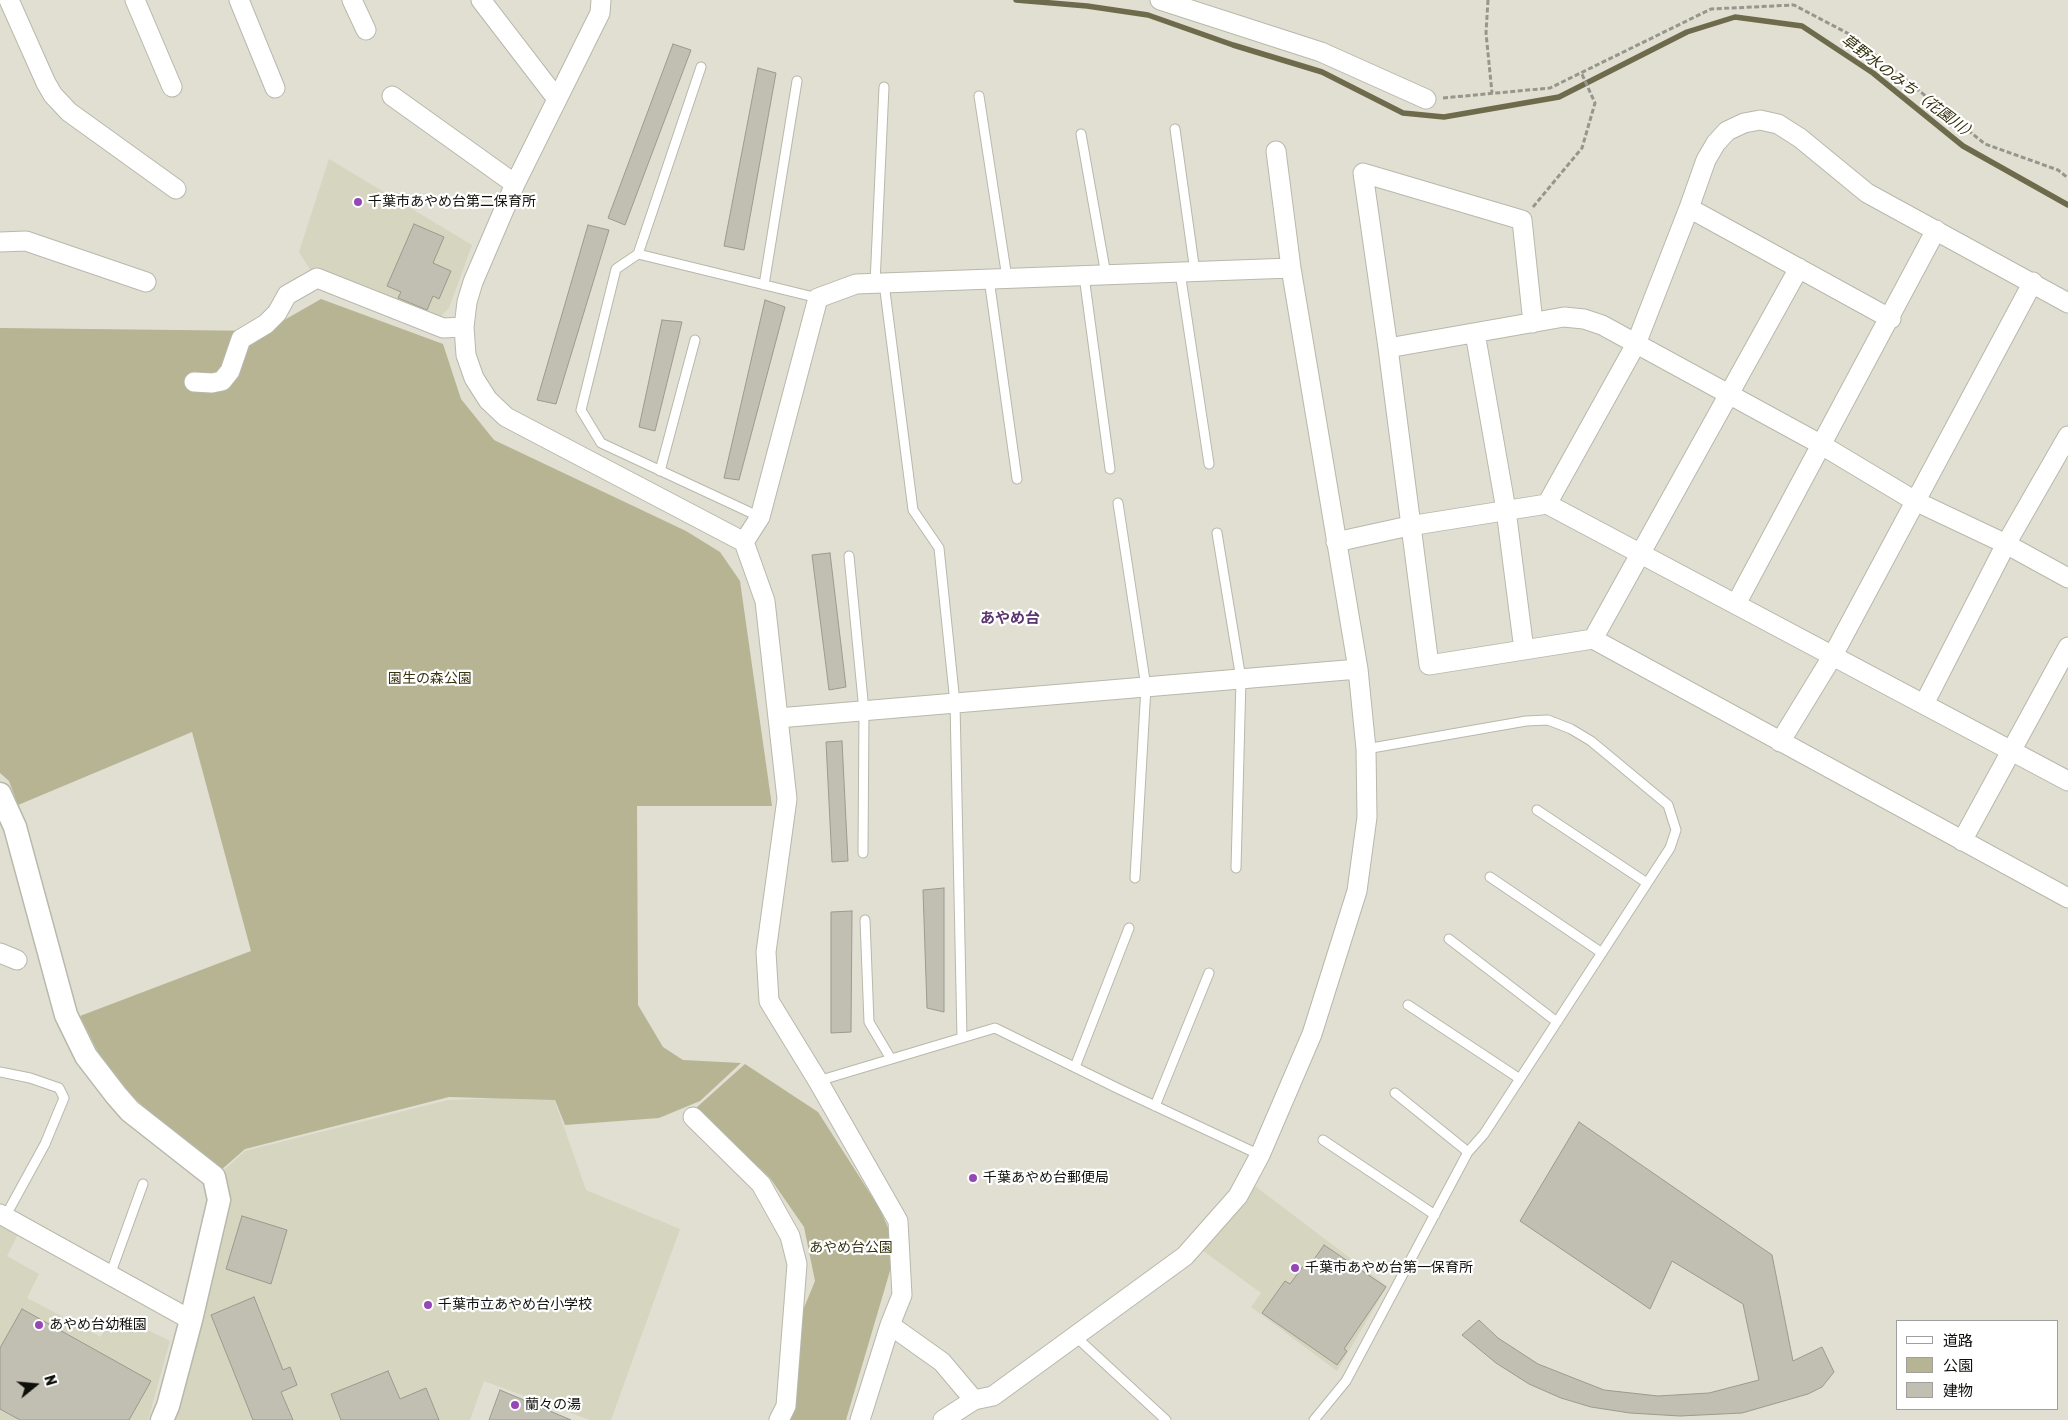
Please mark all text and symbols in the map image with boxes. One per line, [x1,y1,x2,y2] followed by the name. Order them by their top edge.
[1838,31,1980,145] water label: 草野水のみち（花園川）
[368,194,536,210] place label: 千葉市あやめ台第二保育所
[352,196,364,208] marker: 千葉市あやめ台第二保育所
[980,610,1040,628] district label: あやめ台
[388,671,472,687] park label: 園生の森公園
[983,1170,1109,1186] place label: 千葉あやめ台郵便局
[967,1172,979,1184] marker: 千葉あやめ台郵便局
[809,1240,893,1256] park label: あやめ台公園
[1305,1260,1473,1276] place label: 千葉市あやめ台第一保育所
[1289,1262,1301,1274] marker: 千葉市あやめ台第一保育所
[438,1297,592,1313] place label: 千葉市立あやめ台小学校
[422,1299,434,1311] marker: 千葉市立あやめ台小学校
[49,1317,147,1333] place label: あやめ台幼稚園
[33,1319,45,1331] marker: あやめ台幼稚園
[1896,1320,2058,1410] legend
[1943,1332,1973,1350] text: 道路
[1943,1357,1973,1375] text: 公園
[10,1360,60,1410] north arrow
[40,1373,59,1388] text: N
[1943,1382,1973,1400] text: 建物
[525,1397,581,1413] place label: 蘭々の湯
[509,1399,521,1411] marker: 蘭々の湯

